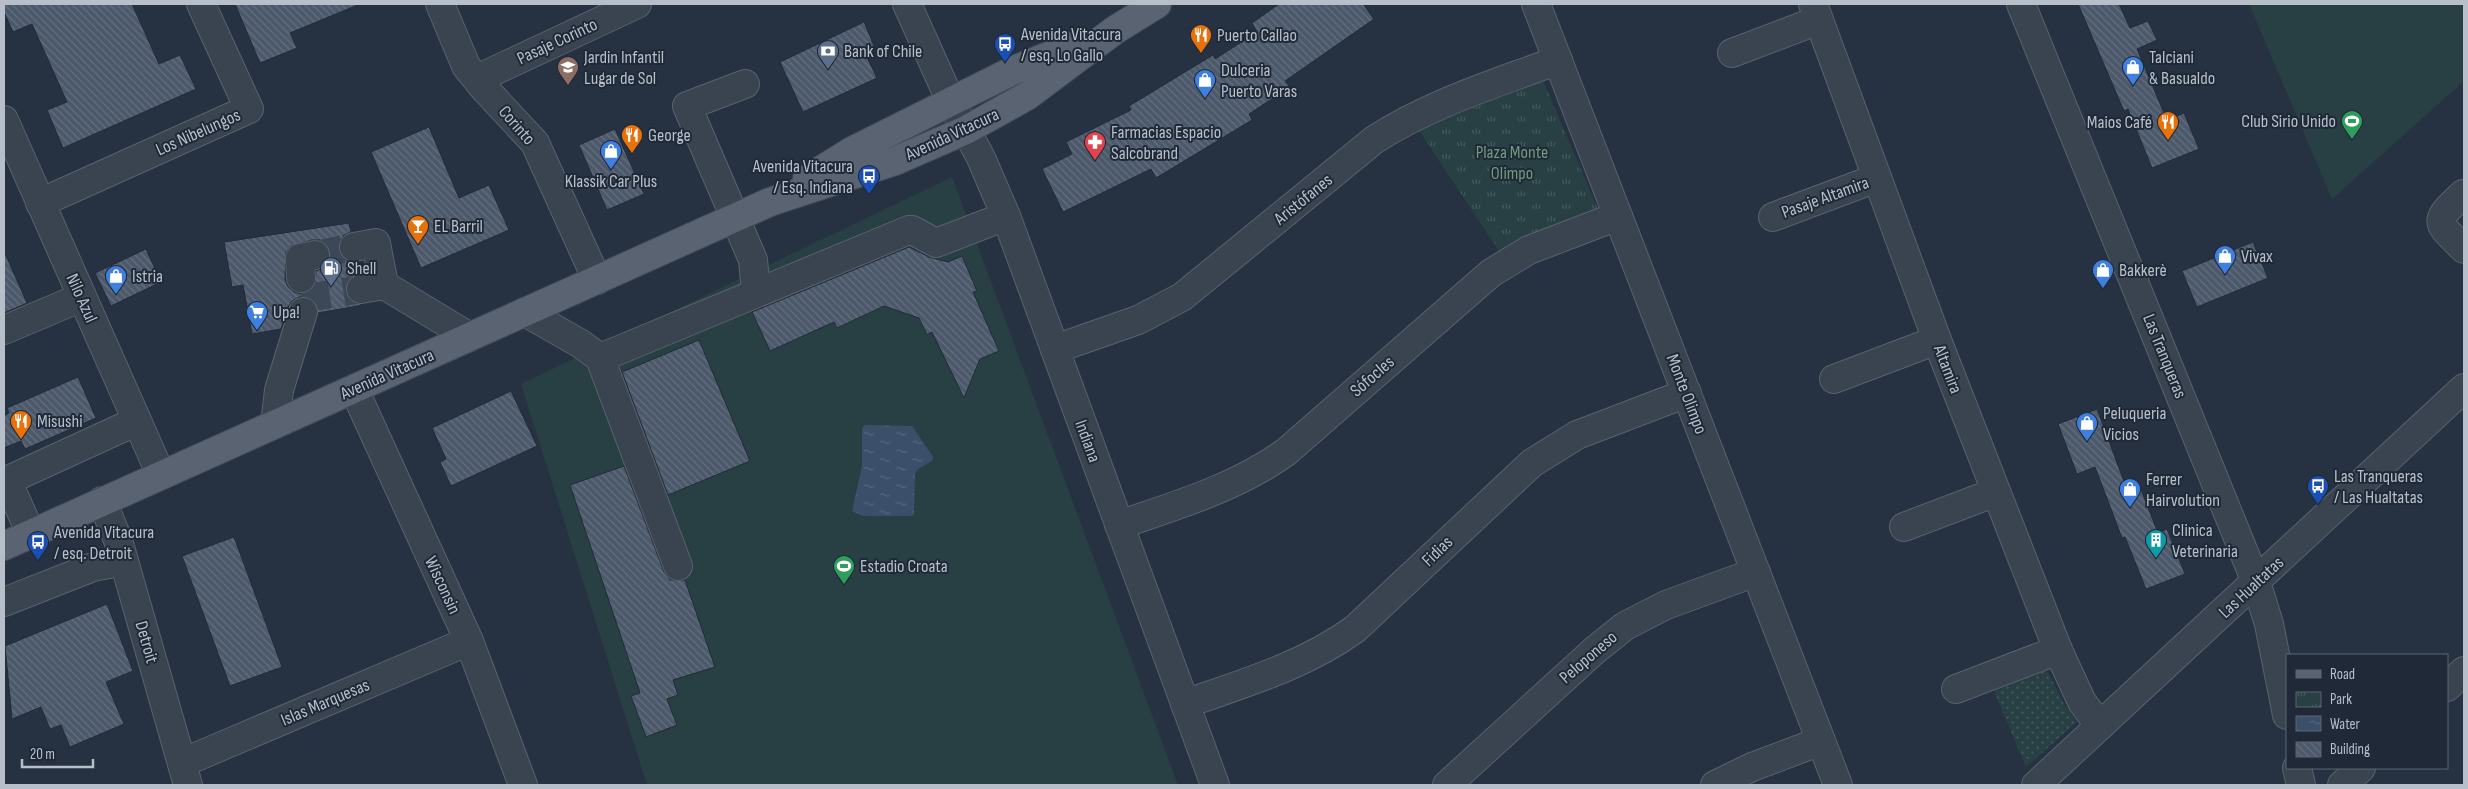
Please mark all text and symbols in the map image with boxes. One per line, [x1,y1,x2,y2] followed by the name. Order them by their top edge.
[514,14,601,69] street label: Pasaje Corinto
[1189,23,1213,54] restaurant icon: Puerto Callao
[1020,24,1121,66] place label: Avenida Vitacura / esq. Lo Gallo
[1217,25,1297,46] place label: Puerto Callao
[993,32,1017,63] bus stop icon: Avenida Vitacura / esq. Lo Gallo
[816,39,840,70] bank icon: Bank of Chile
[844,41,922,62] place label: Bank of Chile
[583,47,664,89] place label: Jardin Infantil Lugar de Sol
[2149,47,2215,89] place label: Talciani & Basualdo
[556,55,580,86] school or university icon: Jardin Infantil Lugar de Sol
[2121,55,2145,86] shop icon: Talciani & Basualdo
[1221,60,1297,102] place label: Dulceria Puerto Varas
[1193,68,1217,99] shop icon: Dulceria Puerto Varas
[494,101,539,149] street label: Corinto
[901,104,1002,166] street label: Avenida Vitacura
[153,105,244,160] street label: Los Nibelungos
[2340,109,2364,140] sports icon: Club Sirio Unido
[2156,110,2180,141] restaurant icon: Maios Café
[2241,111,2336,132] place label: Club Sirio Unido
[2087,112,2152,133] place label: Maios Café
[1111,122,1221,164] place label: Farmacias Espacio Salcobrand
[620,123,644,154] restaurant icon: George
[648,125,691,146] place label: George
[1083,130,1107,161] pharmacy icon: Farmacias Espacio Salcobrand
[599,139,623,170] shop icon: Klassik Car Plus
[1476,142,1548,184] park label: Plaza Monte Olimpo
[752,156,853,198] place label: Avenida Vitacura / Esq. Indiana
[857,164,881,195] bus stop icon: Avenida Vitacura / Esq. Indiana
[1269,169,1337,230] street label: Aristófanes
[565,171,657,192] place label: Klassik Car Plus
[1779,172,1872,223] street label: Pasaje Altamira
[406,214,430,245] bar icon: EL Barril
[434,216,483,237] place label: EL Barril
[2213,244,2237,275] shop icon: Vivax
[2241,246,2273,267] place label: Vivax
[319,256,343,287] fuel station icon: Shell
[347,258,376,279] place label: Shell
[2091,258,2115,289] shop icon: Bakkerè
[2119,260,2167,281] place label: Bakkerè
[104,264,128,295] shop icon: Istria
[132,266,163,287] place label: Istria
[61,270,102,326] street label: Nilo Azul
[245,300,269,331] supermarket icon: Upa!
[273,302,300,323] place label: Upa!
[2138,311,2191,401] street label: Las Tranqueras
[1928,341,1966,396] street label: Altamira
[336,344,437,405] street label: Avenida Vitacura
[1662,351,1711,437] street label: Monte Olimpo
[1346,352,1399,401] street label: Sófocles
[2103,403,2166,445] place label: Peluqueria Vicios
[9,409,33,440] restaurant icon: Misushi
[37,411,83,432] place label: Misushi
[2075,411,2099,442] shop icon: Peluqueria Vicios
[1070,417,1105,465] street label: Indiana
[2334,466,2423,508] place label: Las Tranqueras / Las Hualtatas
[2146,469,2220,511] place label: Ferrer Hairvolution
[2306,474,2330,505] bus stop icon: Las Tranqueras / Las Hualtatas
[2118,477,2142,508] shop icon: Ferrer Hairvolution
[2172,520,2238,562] place label: Clinica Veterinaria
[53,522,154,564] place label: Avenida Vitacura / esq. Detroit
[2144,528,2168,559] building icon: Clinica Veterinaria
[26,530,50,561] bus stop icon: Avenida Vitacura / esq. Detroit
[1418,532,1457,571] street label: Fidias
[2215,552,2288,623] street label: Las Hualtatas
[420,553,465,617] street label: Wisconsin
[832,554,856,585] sports icon: Estadio Croata
[860,556,948,577] place label: Estadio Croata
[131,619,163,666] street label: Detroit
[1555,627,1621,688] street label: Peloponeso
[2286,654,2448,769] legend
[2330,665,2355,684] text: Road
[278,674,373,731] street label: Islas Marquesas
[2330,690,2352,709] text: Park
[2330,715,2361,734] text: Water
[22,736,94,768] scale bar
[2330,740,2370,759] text: Building
[30,745,55,764] text: 20 m

